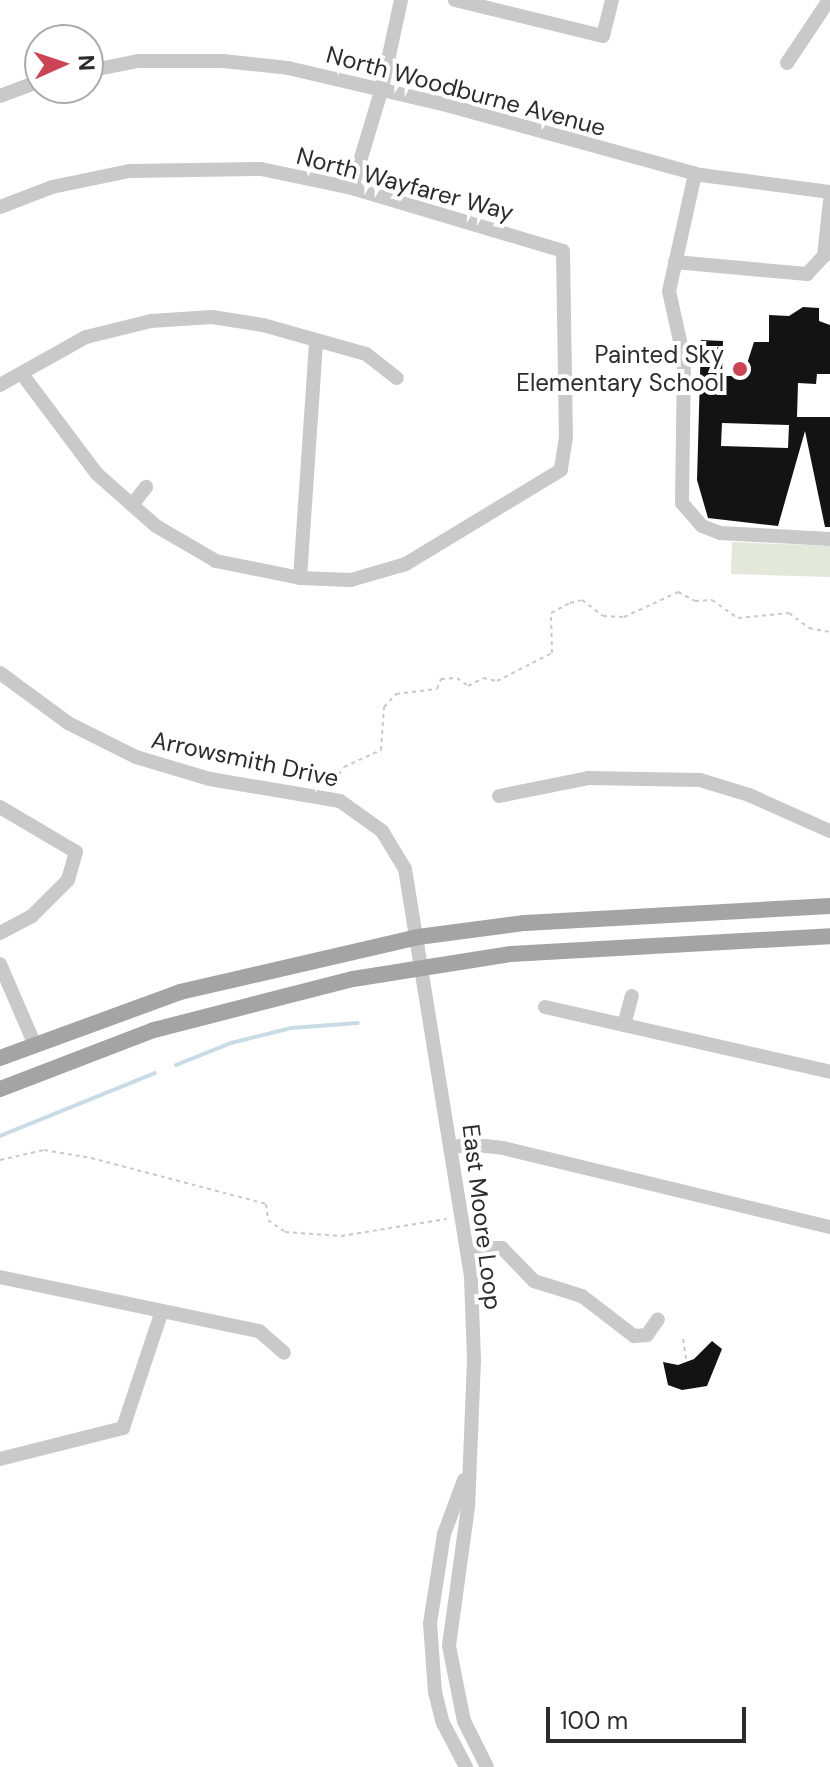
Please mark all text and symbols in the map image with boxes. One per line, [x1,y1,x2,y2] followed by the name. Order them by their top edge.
[24,24,104,104] north arrow
[323,40,609,142] street label: North Woodburne Avenue
[72,54,101,72] text: N
[293,141,517,227] street label: North Wayfarer Way
[516,341,724,397] place label: Painted Sky Elementary School
[731,360,749,378] marker: Painted Sky Elementary School
[149,725,341,793] street label: Arrowsmith Drive
[456,1123,508,1311] street label: East Moore Loop
[550,1691,750,1741] scale bar
[560,1705,628,1736] text: 100 m

